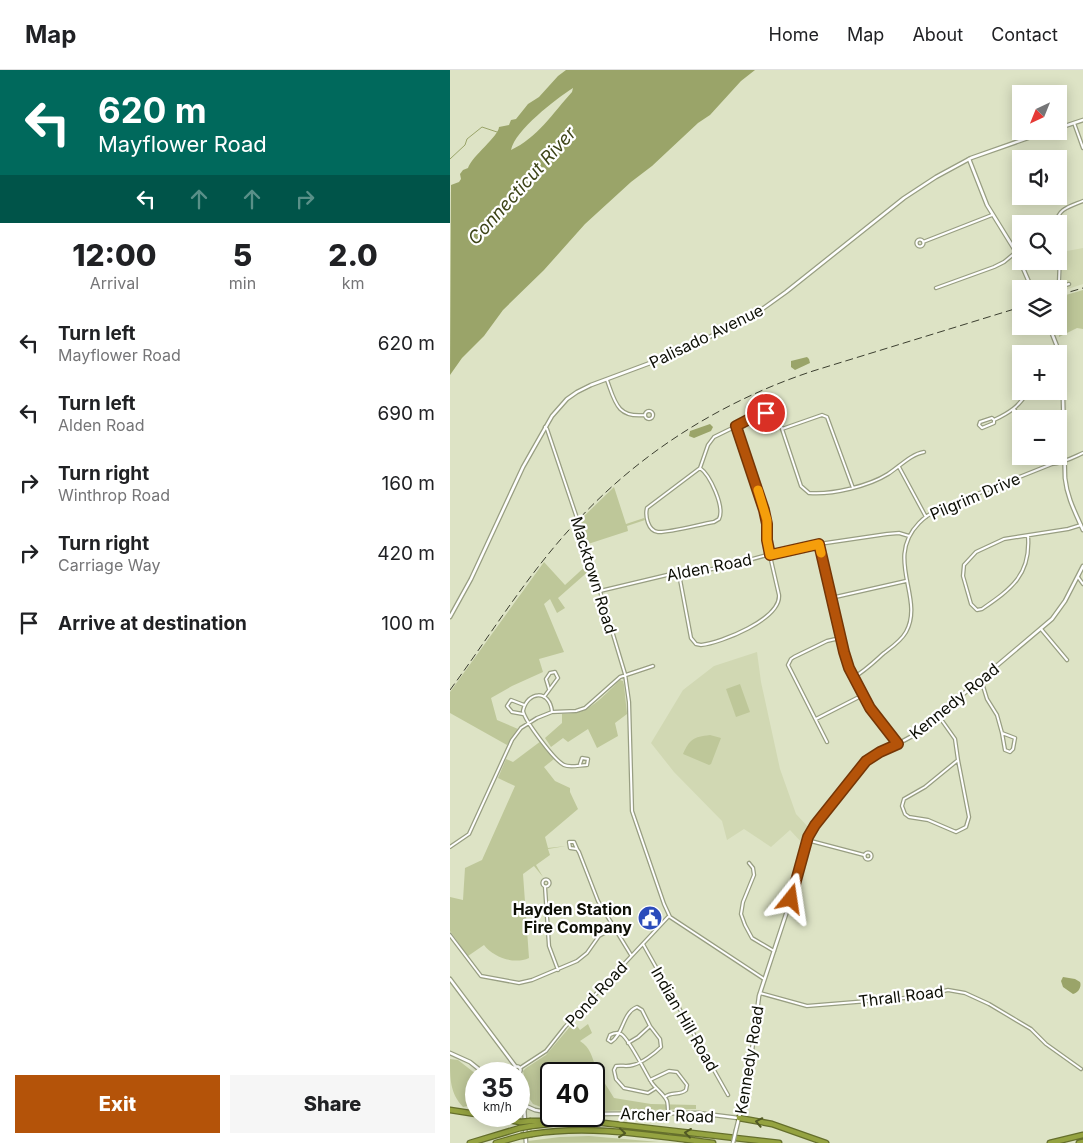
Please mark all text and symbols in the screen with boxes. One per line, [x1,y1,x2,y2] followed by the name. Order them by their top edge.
[25,20,76,49] text: Map
[769,24,819,45] text: Home
[847,24,884,45] text: Map
[912,24,963,45] text: About
[991,24,1058,45] text: Contact
[1012,85,1068,140] north arrow
[1012,85,1067,465] map controls
[98,89,207,131] text: 620 m
[15,90,80,155] icon: left
[463,122,581,249] water label: Connecticut River
[98,131,267,157] text: Mayflower Road
[1012,150,1067,205] button: sound
[132,185,160,213] icon: left
[185,185,213,213] icon: ahead
[238,185,266,213] icon: ahead
[291,185,319,213] icon: right
[1012,215,1067,270] button: search
[72,237,157,273] text: 12:00
[233,237,252,273] text: 5
[328,237,378,273] text: 2.0
[90,273,139,293] text: Arrival
[229,273,256,293] text: min
[342,273,364,293] text: km
[1012,280,1067,335] button: layers
[646,300,766,372] street label: Palisado Avenue
[58,322,136,345] text: Turn left
[15,329,43,357] icon: left
[378,332,435,355] text: 620 m
[58,345,181,365] text: Mayflower Road
[1012,345,1067,400] button: +
[58,392,136,415] text: Turn left
[745,392,787,434] pin
[15,399,43,427] icon: left
[752,399,780,427] icon: arrive
[377,402,435,425] text: 690 m
[1012,410,1067,465] button: −
[58,415,145,435] text: Alden Road
[58,462,149,485] text: Turn right
[927,468,1023,524] street label: Pilgrim Drive
[15,469,43,497] icon: right
[382,472,435,495] text: 160 m
[58,485,170,505] text: Winthrop Road
[567,514,621,636] street label: Macktown Road
[58,532,149,555] text: Turn right
[15,539,43,567] icon: right
[377,542,435,565] text: 420 m
[665,549,753,585] street label: Alden Road
[58,555,160,575] text: Carriage Way
[15,609,43,637] icon: arrive
[58,612,247,635] text: Arrive at destination
[381,612,435,635] text: 100 m
[905,659,1003,743] street label: Kennedy Road
[764,872,816,924] position arrow
[513,899,632,937] place label: Hayden Station Fire Company
[637,905,663,931] public building icon: Hayden Station Fire Company
[561,957,631,1031] street label: Pond Road
[647,963,723,1075] street label: Indian Hill Road
[857,981,945,1011] street label: Thrall Road
[731,1004,767,1116] street label: Kennedy Road
[540,1062,605,1127] speed limit sign: 40
[481,1073,514,1103] text: 35
[15,1075,220,1133] button: Exit
[230,1075,435,1133] button: Share
[483,1099,512,1114] text: km/h
[620,1103,714,1127] street label: Archer Road
[754,1117,763,1127] one-way arrow
[619,1127,627,1138] one-way arrow
[684,1128,692,1139] one-way arrow

